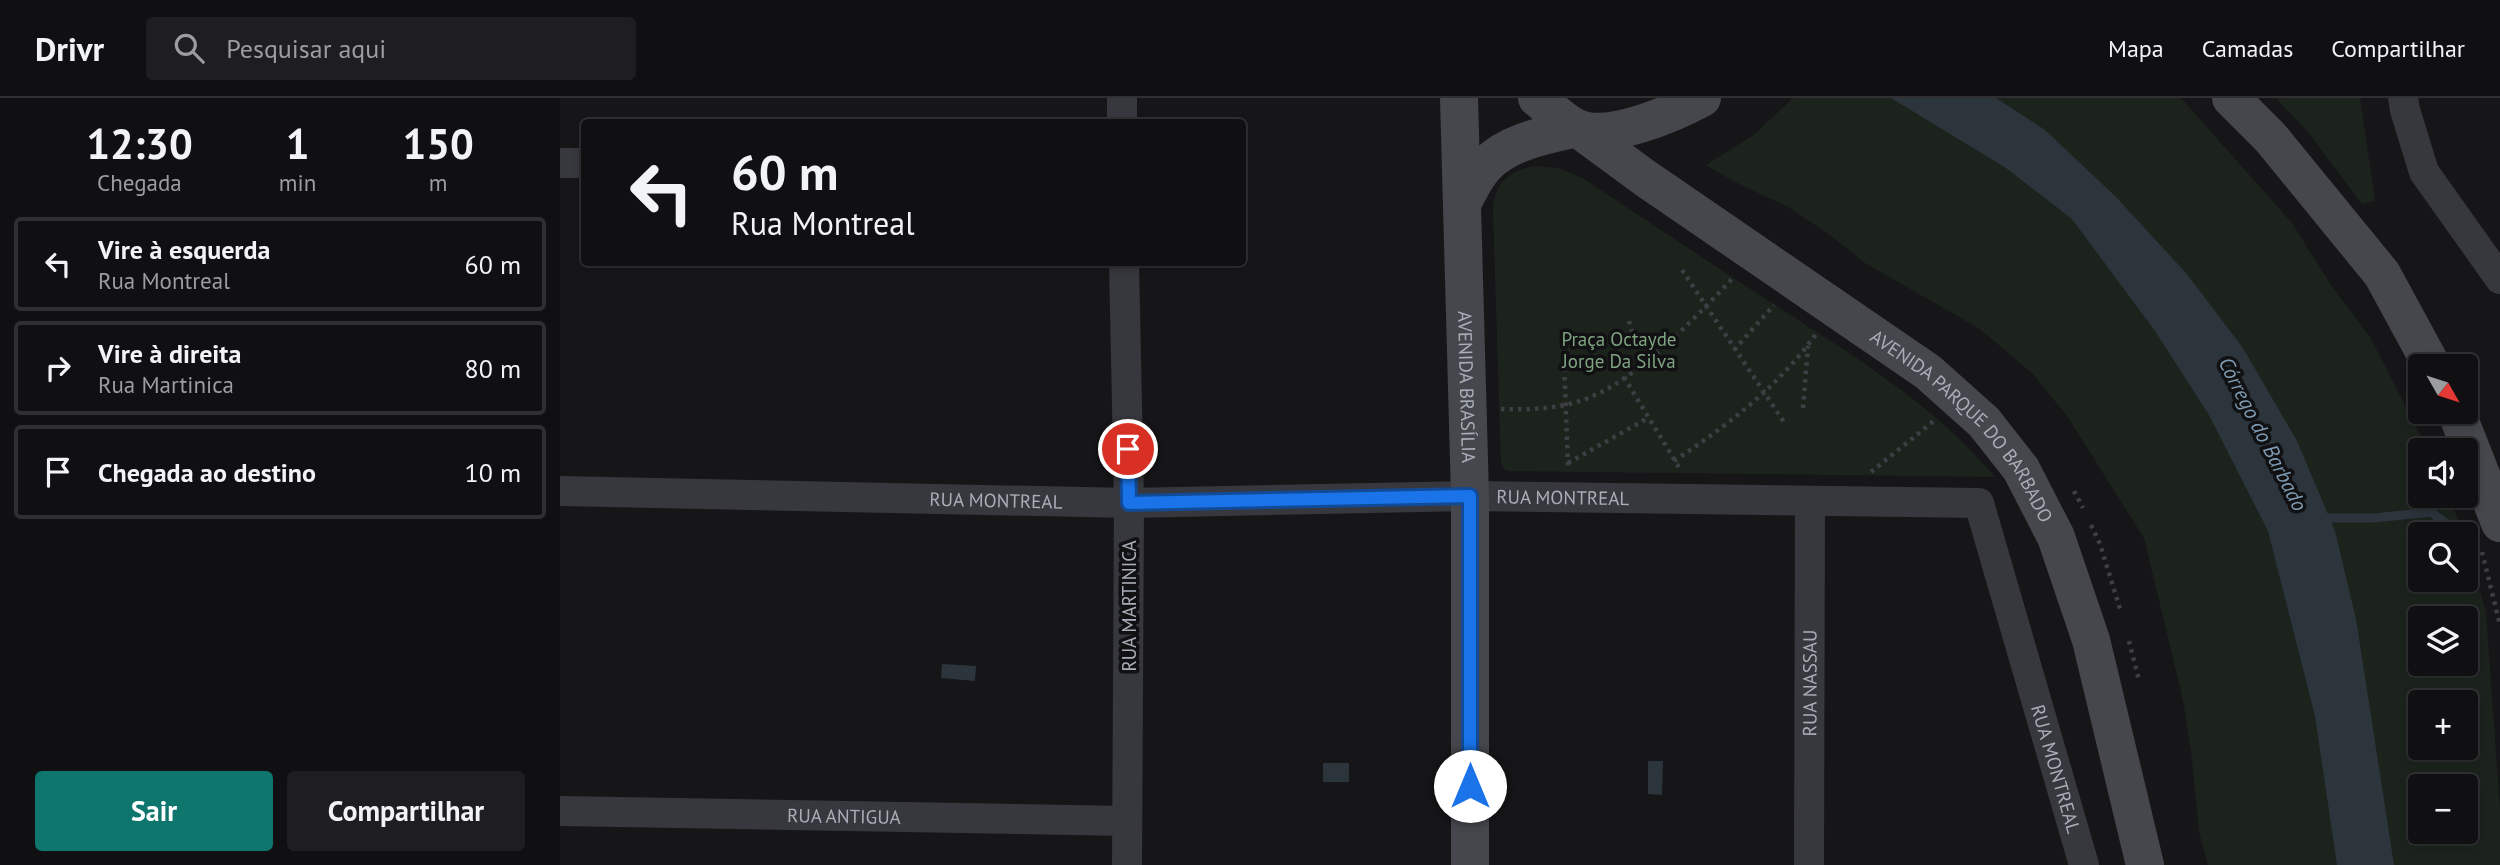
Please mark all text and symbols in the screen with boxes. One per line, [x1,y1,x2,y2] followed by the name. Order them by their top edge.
[146,17,636,80] search box
[35,27,104,70] text: Drivr
[170,29,208,67] icon: search
[226,32,386,65] text: Pesquisar aqui
[2108,33,2164,64] text: Mapa
[2202,33,2293,64] text: Camadas
[2331,33,2465,64] text: Compartilhar
[86,116,193,171] text: 12:30
[286,116,309,171] text: 1
[402,116,474,171] text: 150
[731,140,838,204] text: 60 m
[616,147,707,238] icon: left
[97,168,182,197] text: Chegada
[279,168,316,197] text: min
[429,168,447,197] text: m
[731,202,915,244] text: Rua Montreal
[98,233,270,266] text: Vire à esquerda
[39,245,77,283] icon: left
[465,248,521,281] text: 60 m
[98,266,230,295] text: Rua Montreal
[1453,311,1481,463] street label: AVENIDA BRASÍLIA
[1866,324,2058,526] street label: AVENIDA PARQUE DO BARBADO
[1561,327,1677,373] park label: Praça Octayde Jorge Da Silva
[98,337,241,370] text: Vire à direita
[39,349,77,387] icon: right
[465,352,521,385] text: 80 m
[2213,353,2313,515] water label: Córrego do Barbado
[2408,354,2478,424] north arrow
[2408,354,2478,844] map controls
[98,370,234,399] text: Rua Martinica
[1098,419,1158,479] pin
[1109,430,1147,468] icon: arrive
[2408,438,2478,508] button: sound
[39,453,77,491] icon: arrive
[98,456,316,489] text: Chegada ao destino
[465,456,521,489] text: 10 m
[1496,484,1630,510] street label: RUA MONTREAL
[929,487,1063,514] street label: RUA MONTREAL
[2408,522,2478,592] button: search
[1117,540,1141,672] street label: RUA MARTINICA
[2408,606,2478,676] button: layers
[1797,630,1822,736] street label: RUA NASSAU
[2408,690,2478,760] button: +
[2026,702,2086,836] street label: RUA MONTREAL
[1433,749,1507,823] position arrow
[35,771,273,851] button: Sair
[287,771,525,851] button: Compartilhar
[2408,774,2478,844] button: −
[787,803,901,829] street label: RUA ANTIGUA

